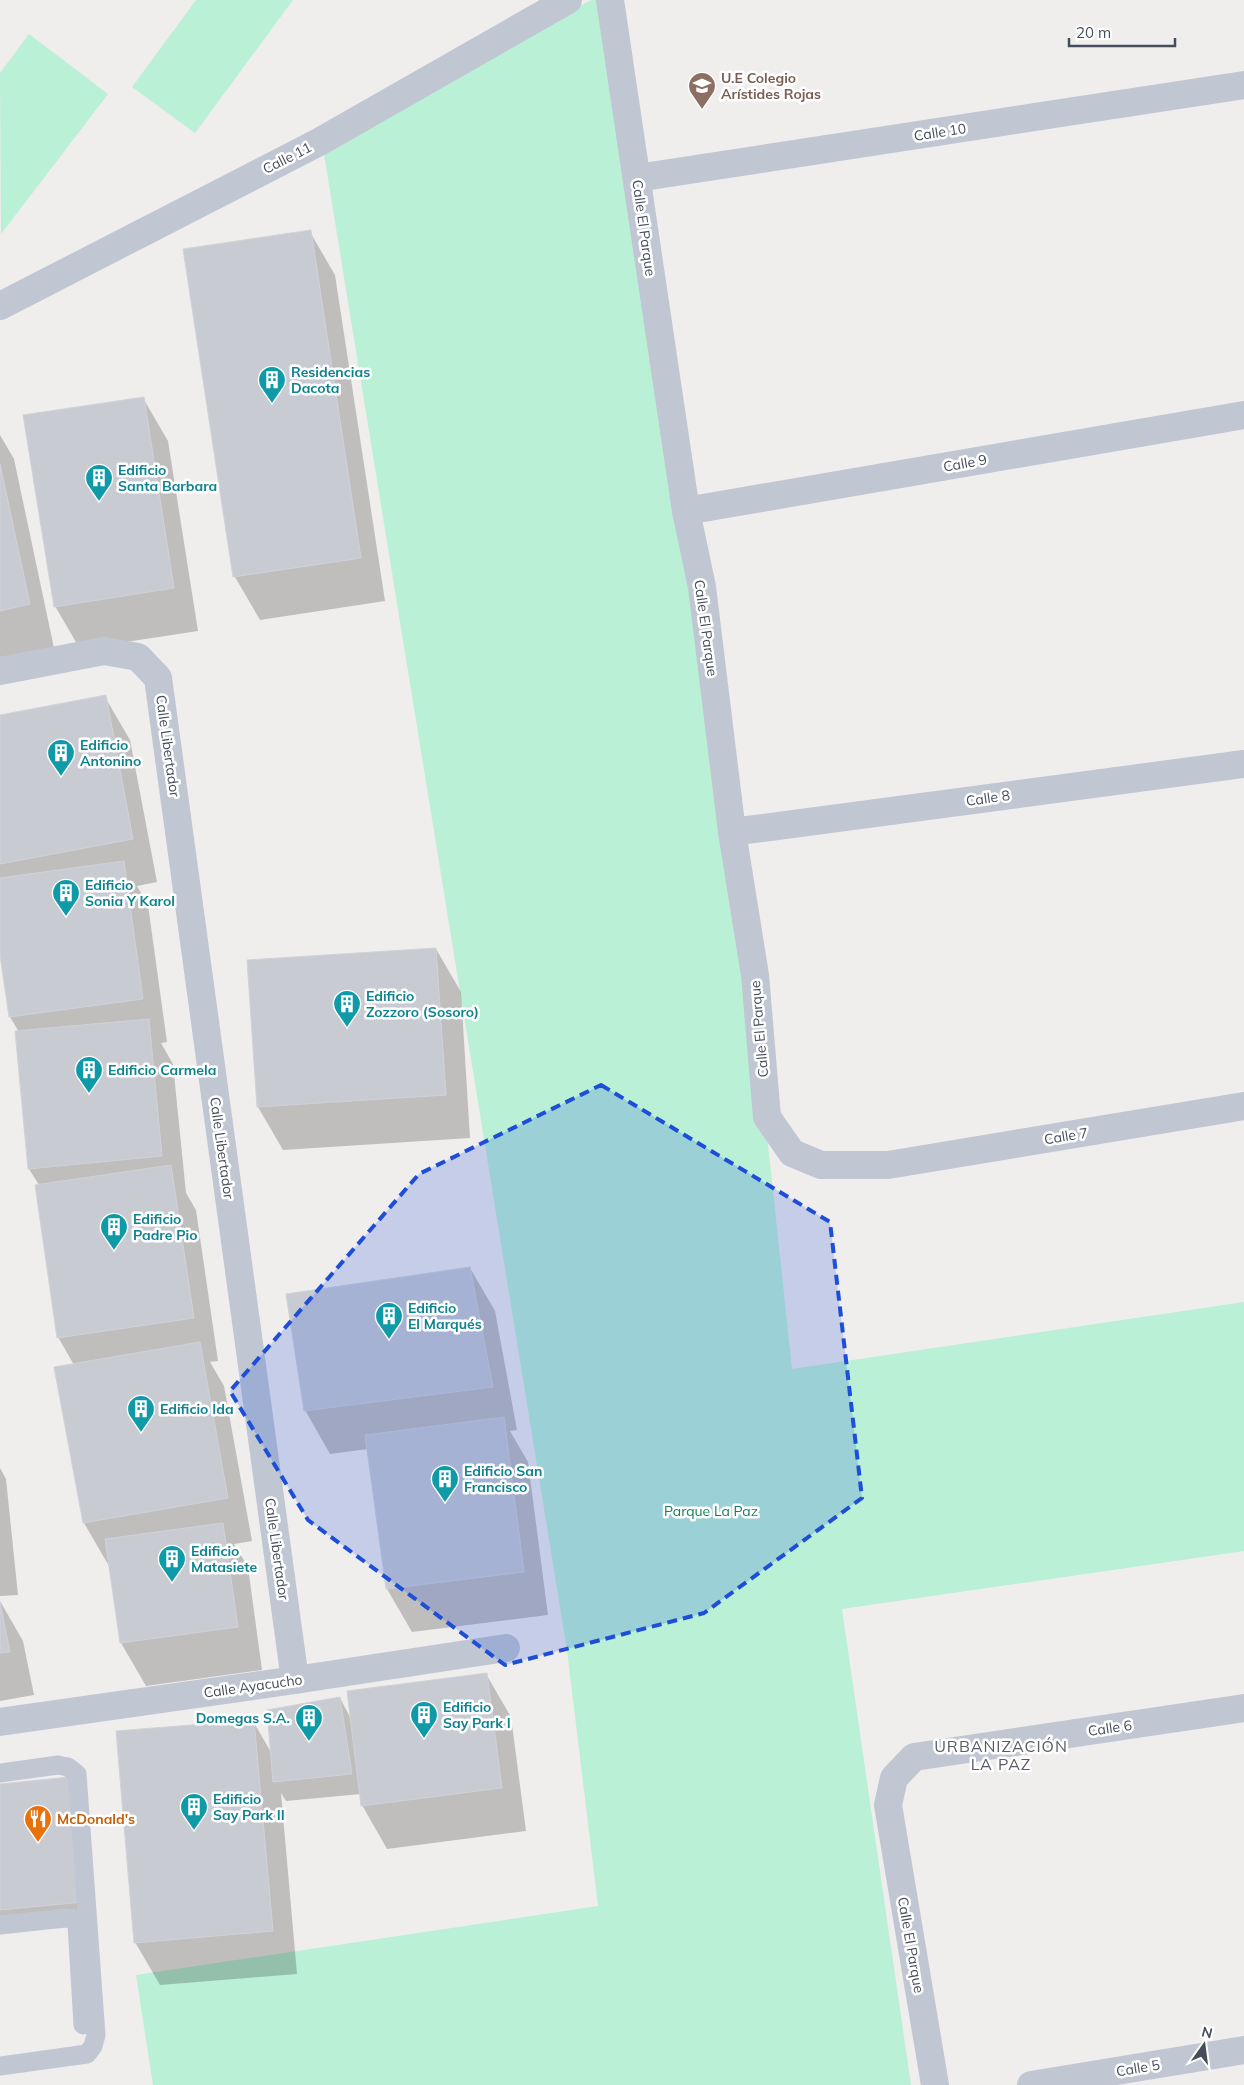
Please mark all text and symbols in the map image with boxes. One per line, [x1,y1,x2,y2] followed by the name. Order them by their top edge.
[1069,15,1175,47] scale bar
[1076,23,1111,42] text: 20 m
[721,69,821,103] place label: U.E Colegio Arístides Rojas
[687,71,717,110] school or university icon: U.E Colegio Arístides Rojas
[913,119,967,145] street label: Calle 10
[260,138,314,178] street label: Calle 11
[628,179,660,277] street label: Calle El Parque
[291,363,370,397] place label: Residencias Dacota
[257,365,287,404] building icon: Residencias Dacota
[942,450,988,476] street label: Calle 9
[118,461,217,495] place label: Edificio Santa Barbara
[84,463,114,502] building icon: Edificio Santa Barbara
[690,579,722,677] street label: Calle El Parque
[152,694,184,799] street label: Calle Libertador
[80,736,141,770] place label: Edificio Antonino
[46,738,76,777] building icon: Edificio Antonino
[965,786,1011,810] street label: Calle 8
[85,876,175,910] place label: Edificio Sonia Y Karol
[51,878,81,917] building icon: Edificio Sonia Y Karol
[746,980,772,1078] street label: Calle El Parque
[366,987,479,1021] place label: Edificio Zozzoro (Sosoro)
[332,989,362,1028] building icon: Edificio Zozzoro (Sosoro)
[74,1055,104,1094] building icon: Edificio Carmela
[108,1061,216,1079] place label: Edificio Carmela
[206,1096,238,1201] street label: Calle Libertador
[1043,1124,1089,1148] street label: Calle 7
[133,1210,198,1244] place label: Edificio Padre Pio
[99,1212,129,1251] building icon: Edificio Padre Pio
[408,1299,482,1333] place label: Edificio El Marqués
[374,1301,404,1340] building icon: Edificio El Marqués
[126,1394,156,1433] building icon: Edificio Ida
[160,1400,234,1418] place label: Edificio Ida
[464,1462,542,1496] place label: Edificio San Francisco
[430,1464,460,1503] building icon: Edificio San Francisco
[261,1497,293,1602] street label: Calle Libertador
[664,1502,758,1520] park label: Parque La Paz
[191,1542,257,1576] place label: Edificio Matasiete
[157,1544,187,1583] building icon: Edificio Matasiete
[203,1670,303,1702] street label: Calle Ayacucho
[443,1698,511,1732] place label: Edificio Say Park I
[409,1700,439,1739] building icon: Edificio Say Park I
[294,1703,324,1742] building icon: Domegas S.A.
[196,1709,290,1727] place label: Domegas S.A.
[1087,1716,1133,1740] street label: Calle 6
[934,1736,1068,1774] district label: URBANIZACIÓN LA PAZ
[213,1790,285,1824] place label: Edificio Say Park II
[179,1792,209,1831] building icon: Edificio Say Park II
[23,1804,53,1843] restaurant icon: McDonald's
[57,1810,135,1828] place label: McDonald's
[894,1896,928,1994] street label: Calle El Parque
[1179,2020,1229,2070] north arrow
[1200,2022,1214,2042] text: N
[1115,2056,1161,2080] street label: Calle 5

